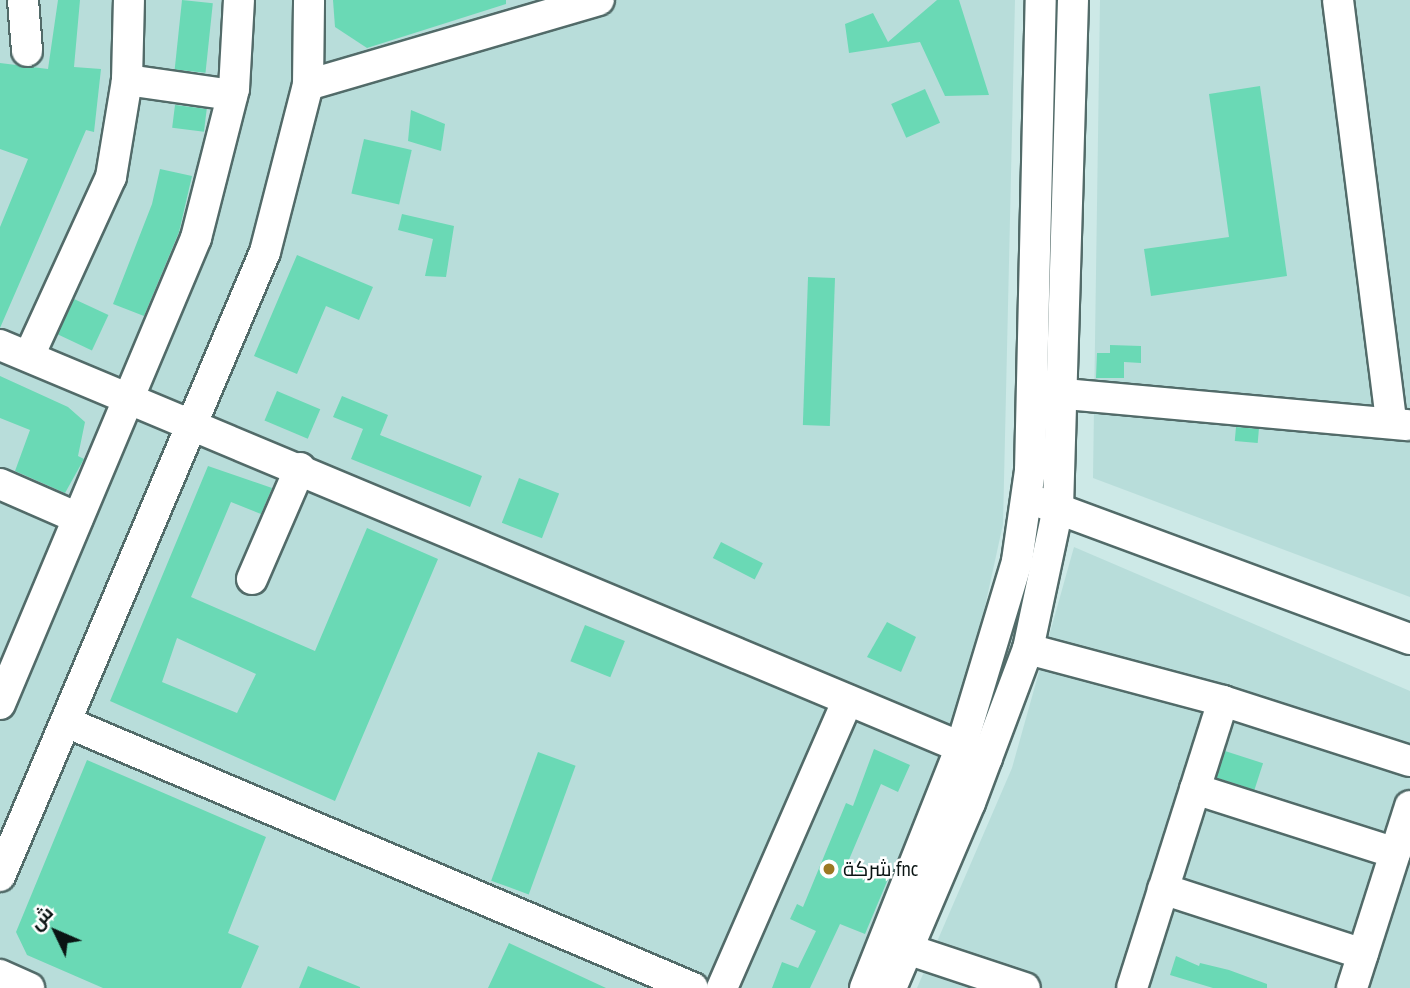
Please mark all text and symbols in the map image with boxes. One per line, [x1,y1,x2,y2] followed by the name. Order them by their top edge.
[843,856,918,882] place label: شركة fnc
[821,861,837,877] marker: شركة fnc
[21,897,91,967] north arrow
[24,900,58,935] text: ش

